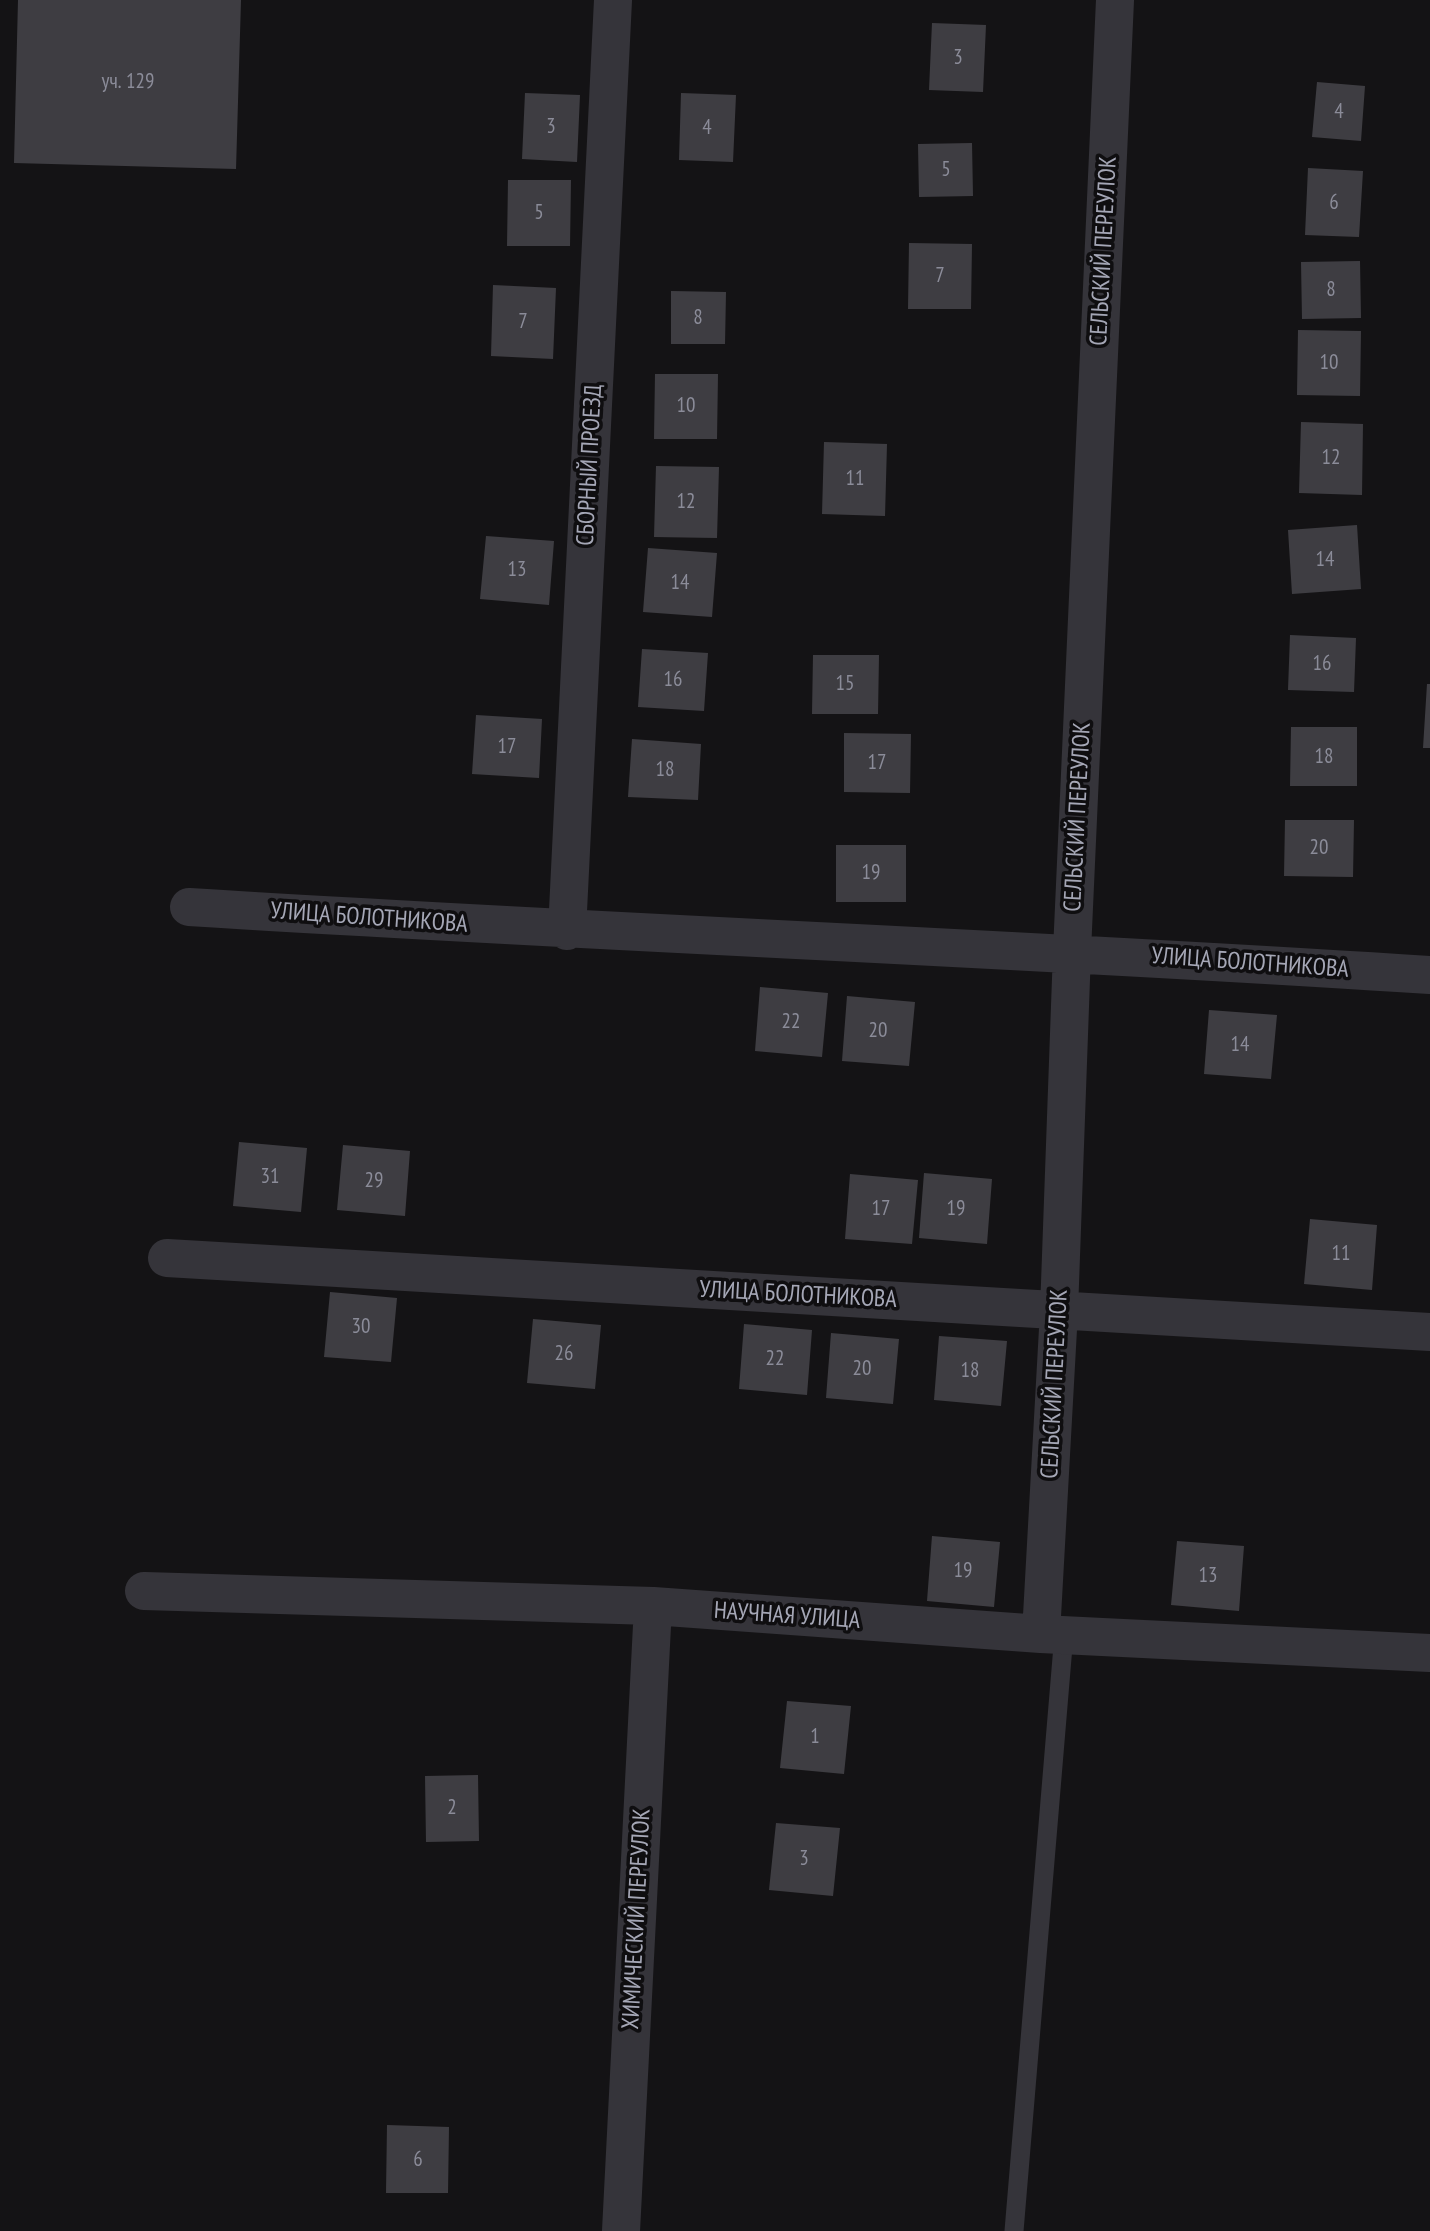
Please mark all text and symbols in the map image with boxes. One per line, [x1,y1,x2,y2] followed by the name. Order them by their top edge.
[953,45,963,71] house number: 3
[102,69,154,95] house number: уч. 129
[1334,99,1344,125] house number: 4
[546,114,556,140] house number: 3
[702,115,712,141] house number: 4
[1085,156,1123,346] street label: СЕЛЬСКИЙ ПЕРЕУЛОК
[941,157,951,183] house number: 5
[1329,190,1339,216] house number: 6
[534,200,544,226] house number: 5
[935,263,945,289] house number: 7
[1326,277,1336,303] house number: 8
[693,305,703,331] house number: 8
[518,309,528,335] house number: 7
[1320,350,1338,376] house number: 10
[571,384,609,546] street label: СБОРНЫЙ ПРОЕЗД
[677,393,695,419] house number: 10
[1322,445,1340,471] house number: 12
[846,466,864,492] house number: 11
[677,489,695,515] house number: 12
[1316,547,1334,573] house number: 14
[508,557,526,583] house number: 13
[671,570,689,596] house number: 14
[1313,651,1331,677] house number: 16
[664,667,682,693] house number: 16
[836,671,854,697] house number: 15
[1059,722,1097,912] street label: СЕЛЬСКИЙ ПЕРЕУЛОК
[498,734,516,760] house number: 17
[1315,744,1333,770] house number: 18
[868,750,886,776] house number: 17
[656,757,674,783] house number: 18
[1310,835,1328,861] house number: 20
[862,860,880,886] house number: 19
[270,897,468,939] street label: УЛИЦА БОЛОТНИКОВА
[1151,942,1349,984] street label: УЛИЦА БОЛОТНИКОВА
[782,1009,800,1035] house number: 22
[869,1018,887,1044] house number: 20
[1231,1032,1249,1058] house number: 14
[261,1164,279,1190] house number: 31
[365,1168,383,1194] house number: 29
[872,1196,890,1222] house number: 17
[947,1196,965,1222] house number: 19
[1332,1241,1350,1267] house number: 11
[699,1275,897,1315] street label: УЛИЦА БОЛОТНИКОВА
[1036,1289,1074,1479] street label: СЕЛЬСКИЙ ПЕРЕУЛОК
[352,1314,370,1340] house number: 30
[555,1341,573,1367] house number: 26
[766,1346,784,1372] house number: 22
[853,1356,871,1382] house number: 20
[961,1358,979,1384] house number: 18
[954,1558,972,1584] house number: 19
[1199,1563,1217,1589] house number: 13
[713,1597,861,1635] street label: НАУЧНАЯ УЛИЦА
[810,1724,820,1750] house number: 1
[447,1795,457,1821] house number: 2
[617,1808,657,2030] street label: ХИМИЧЕСКИЙ ПЕРЕУЛОК
[799,1846,809,1872] house number: 3
[413,2147,423,2173] house number: 6

